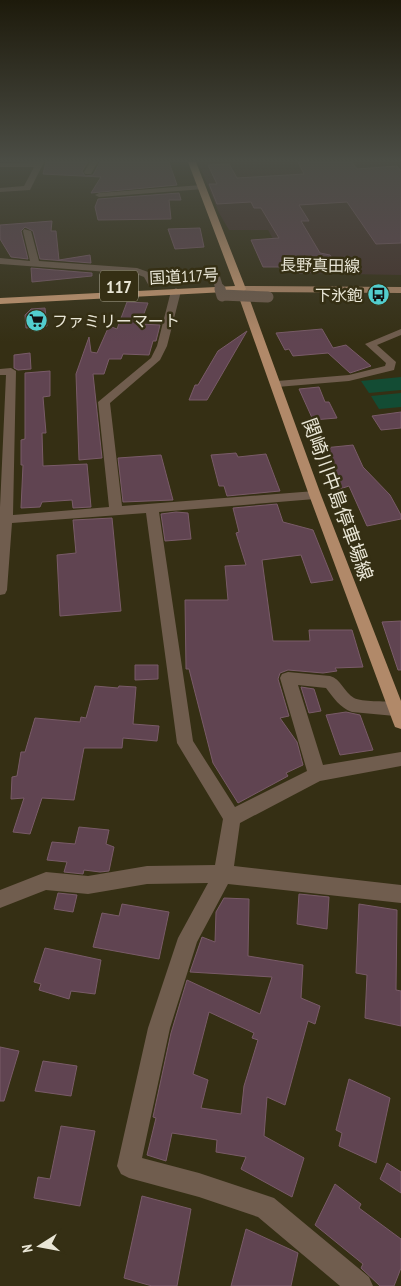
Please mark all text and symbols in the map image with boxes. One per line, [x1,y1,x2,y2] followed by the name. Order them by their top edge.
[280,254,360,276] street label: 長野真田線
[149,264,219,288] street label: 国道117号
[100,270,138,302] road number: 117
[367,283,391,307] bus stop icon: 下氷鉋
[315,285,363,305] place label: 下氷鉋
[24,309,48,333] supermarket icon: ファミリーマート
[52,311,180,331] place label: ファミリーマート
[297,415,379,583] street label: 関崎川中島停車場線
[15,1221,65,1271] north arrow
[18,1243,37,1254] text: N

